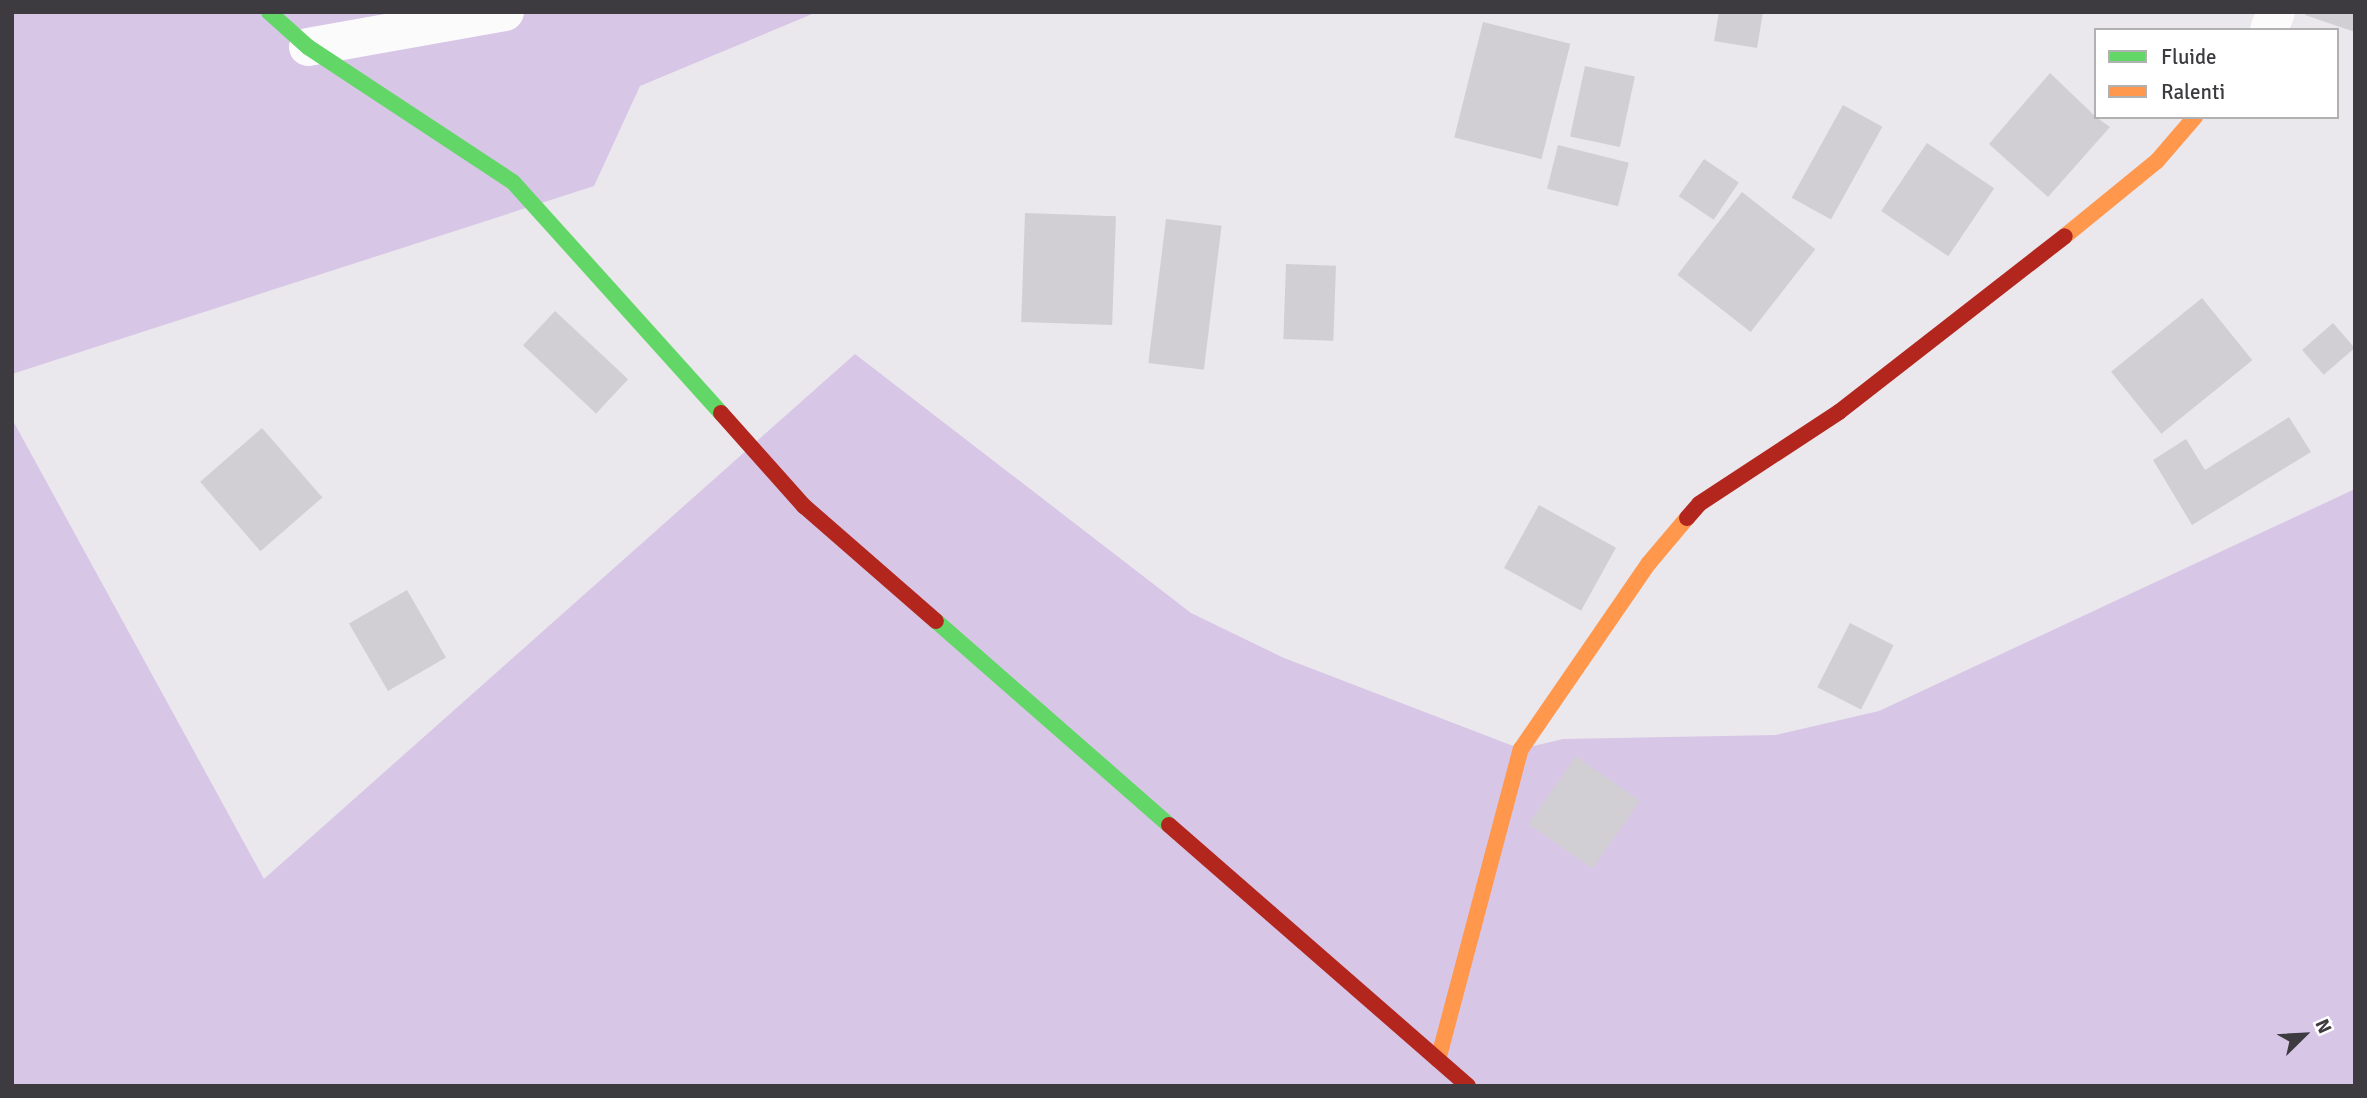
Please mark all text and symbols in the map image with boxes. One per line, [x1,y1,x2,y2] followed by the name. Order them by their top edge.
[2094,28,2339,119] legend
[2161,44,2217,70] text: Fluide
[2161,79,2225,105] text: Ralenti
[2269,1000,2339,1070] north arrow
[2310,1016,2337,1037] text: N

